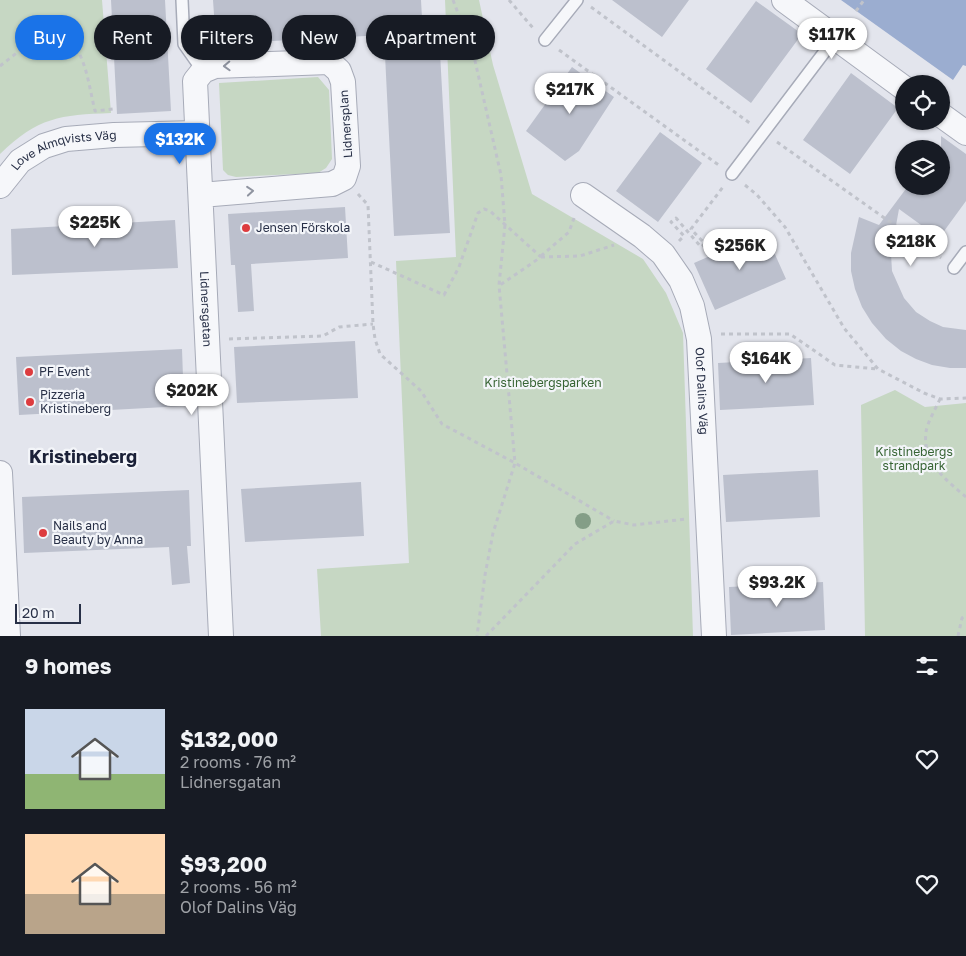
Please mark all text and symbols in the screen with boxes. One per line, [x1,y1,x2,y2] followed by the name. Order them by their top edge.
[15,15,84,60] chip: Buy
[94,15,171,60] chip: Rent
[181,15,272,60] chip: Filters
[282,15,356,60] chip: New
[366,15,495,60] chip: Apartment
[797,18,867,60] pin: $117K
[808,24,856,44] text: $117K
[223,60,231,71] one-way arrow
[535,72,605,115] pin: $217K
[895,75,950,195] map controls
[895,75,950,130] button: locate
[545,79,595,99] text: $217K
[336,89,355,159] street label: Lidnersplan
[145,122,215,165] pin: $132K
[7,127,117,173] street label: Love Almqvists Väg
[155,129,205,149] text: $132K
[895,140,950,195] button: layers
[246,186,254,197] one-way arrow
[60,206,130,248] pin: $225K
[69,212,121,232] text: $225K
[256,220,350,235] place label: Jensen Förskola
[240,222,252,234] marker: Jensen Förskola
[876,224,946,267] pin: $218K
[705,228,775,271] pin: $256K
[886,231,936,251] text: $218K
[714,235,766,255] text: $256K
[197,271,215,347] street label: Lidnersgatan
[731,342,801,384] pin: $164K
[692,347,712,435] street label: Olof Dalins Väg
[741,348,791,368] text: $164K
[39,364,90,379] place label: PF Event
[23,366,35,378] marker: PF Event
[157,374,227,416] pin: $202K
[484,375,602,390] park label: Kristinebergsparken
[166,380,218,400] text: $202K
[40,387,111,416] place label: Pizzeria Kristineberg
[24,396,36,408] marker: Pizzeria Kristineberg
[875,444,953,473] park label: Kristinebergs strandpark
[29,445,137,467] district label: Kristineberg
[53,518,143,547] place label: Nails and Beauty by Anna
[37,527,49,539] marker: Nails and Beauty by Anna
[736,566,818,608] pin: $93.2K
[748,572,806,592] text: $93.2K
[15,601,81,624] scale bar
[22,604,55,621] text: 20 m
[913,652,941,680] icon: filters
[25,653,111,679] text: 9 homes
[180,726,278,752] text: $132,000
[65,729,125,789] icon: home
[913,745,941,773] icon: heart
[180,752,296,772] text: 2 rooms · 76 m²
[180,772,281,792] text: Lidnersgatan
[180,851,267,877] text: $93,200
[65,854,125,914] icon: home
[913,870,941,898] icon: heart
[180,877,297,897] text: 2 rooms · 56 m²
[180,897,297,917] text: Olof Dalins Väg

